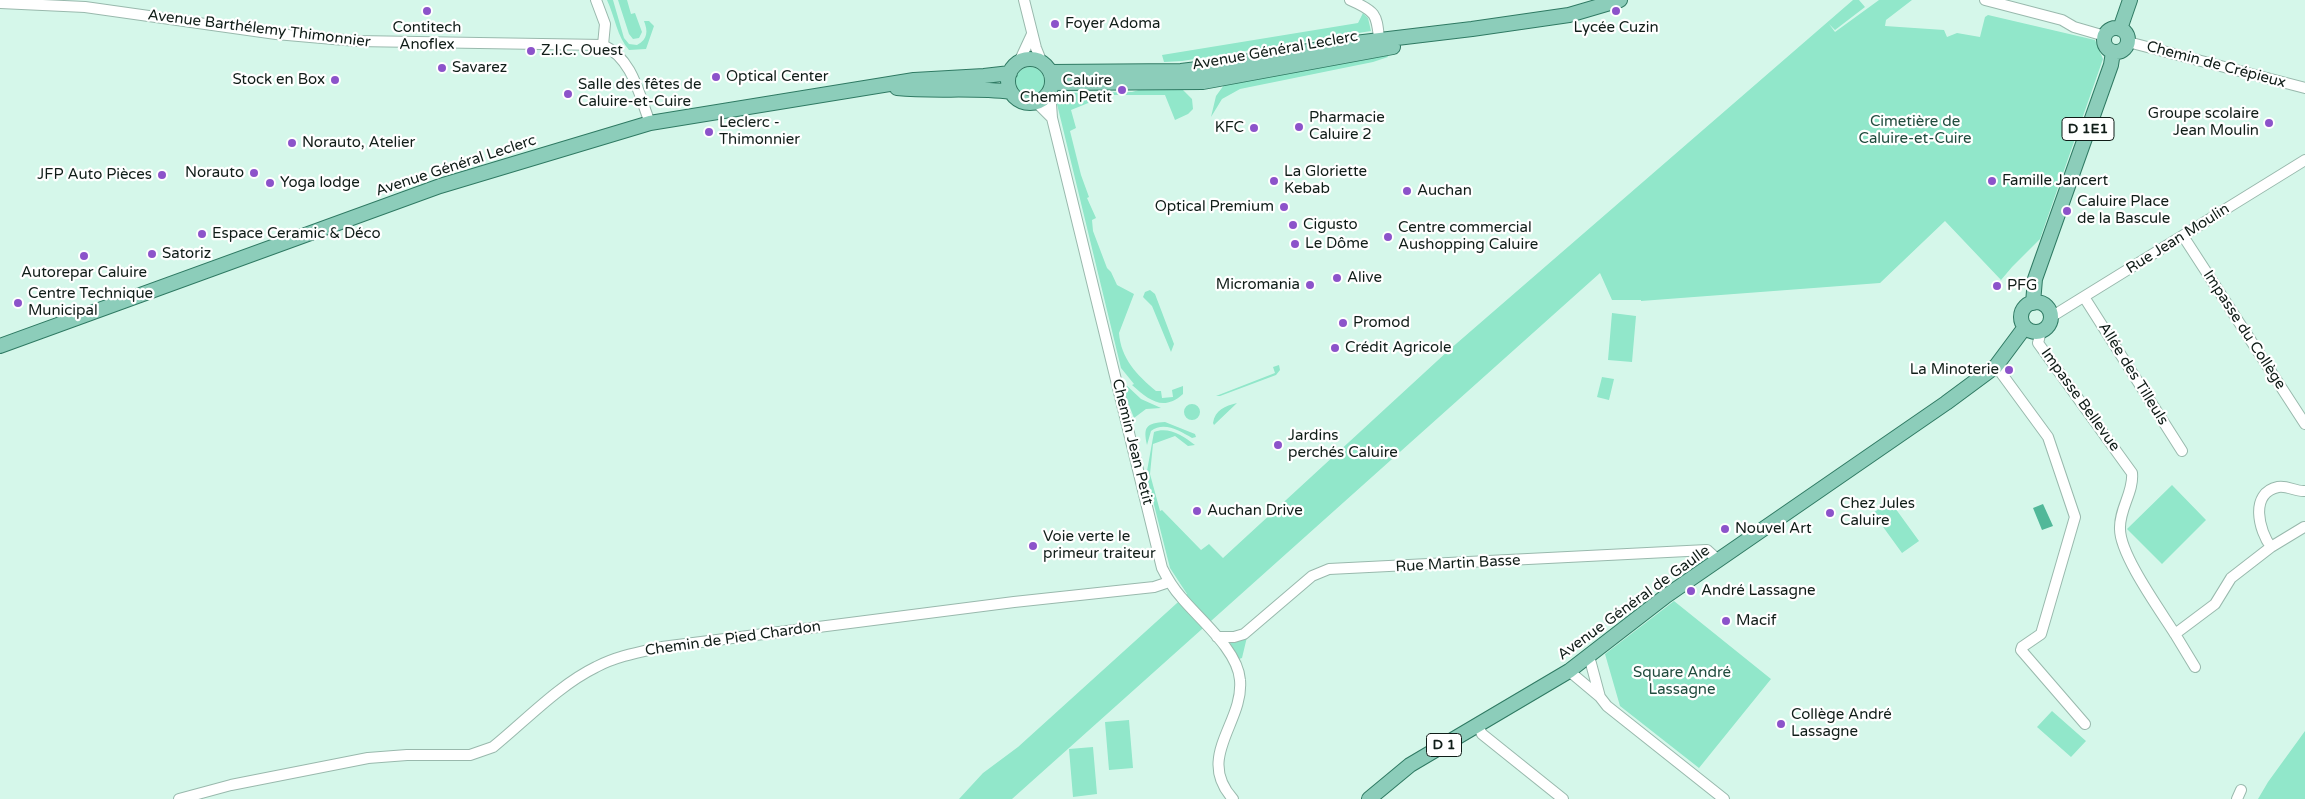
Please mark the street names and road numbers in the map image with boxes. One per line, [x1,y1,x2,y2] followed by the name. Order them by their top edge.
[147,6,371,52] street label: Avenue Barthélemy Thimonnier
[1191,28,1359,74] street label: Avenue Général Leclerc
[2144,38,2288,92] street label: Chemin de Crépieux
[2062,118,2114,140] road number: D 1E1
[373,132,539,200] street label: Avenue Général Leclerc
[2123,200,2233,278] street label: Rue Jean Moulin
[2199,267,2289,393] street label: Impasse du Collège
[2094,320,2172,428] street label: Allée des Tilleuls
[2037,345,2123,455] street label: Impasse Bellevue
[1108,377,1156,507] street label: Chemin Jean Petit
[1554,542,1714,664] street label: Avenue Général de Gaulle
[1395,552,1521,576] street label: Rue Martin Basse
[644,618,822,660] street label: Chemin de Pied Chardon
[1426,734,1462,756] road number: D 1

